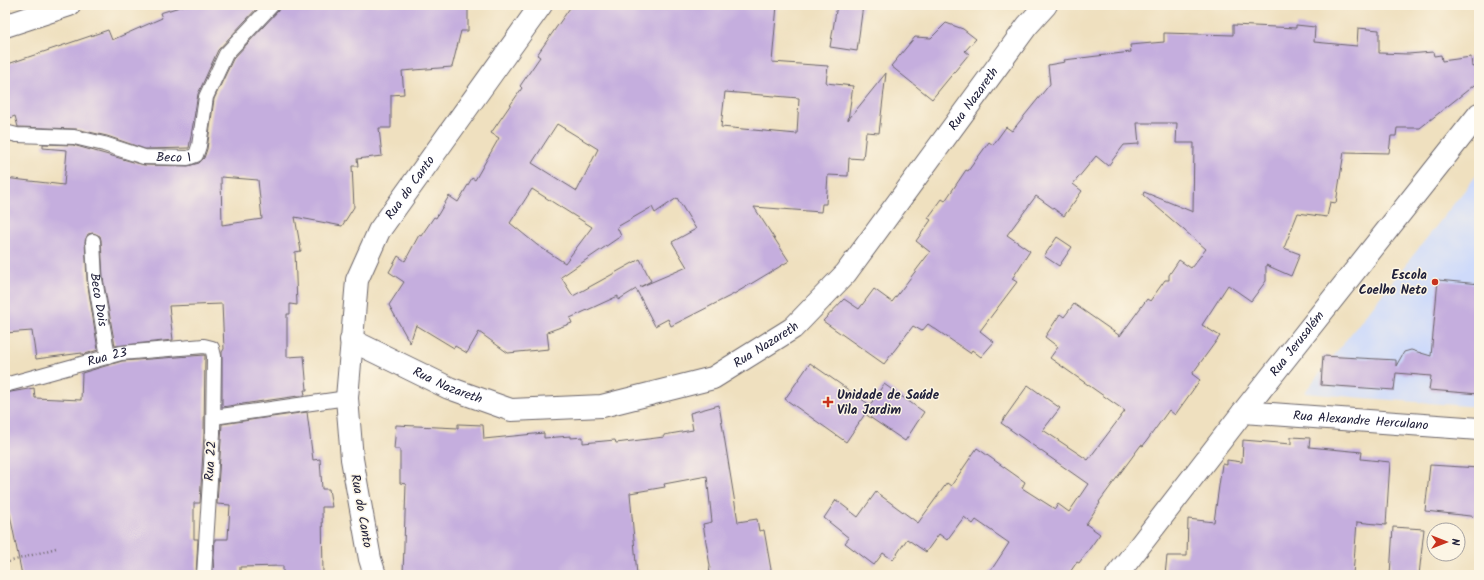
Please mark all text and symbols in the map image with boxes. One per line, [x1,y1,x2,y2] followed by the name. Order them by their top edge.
[943,63,1004,135] street label: Rua Nazareth
[156,147,195,168] street label: Beco 1
[380,151,440,224] street label: Rua do Canto
[1359,265,1427,301] place label: Escola Coelho Neto
[84,272,113,328] street label: Beco Dois
[1430,277,1440,287] marker: Escola Coelho Neto
[1264,306,1330,381] street label: Rua Jerusalém
[729,317,804,373] street label: Rua Nazareth
[85,342,128,372] street label: Rua 23
[409,361,485,410] street label: Rua Nazareth
[837,385,940,421] place label: Unidade de Saúde Vila Jardim
[822,396,834,408] marker: Unidade de Saúde Vila Jardim
[1292,405,1429,436] street label: Rua Alexandre Herculano
[199,440,223,482] street label: Rua 22
[344,473,378,550] street label: Rua do Canto
[1426,522,1466,562] north arrow
[1446,539,1464,546] text: N

